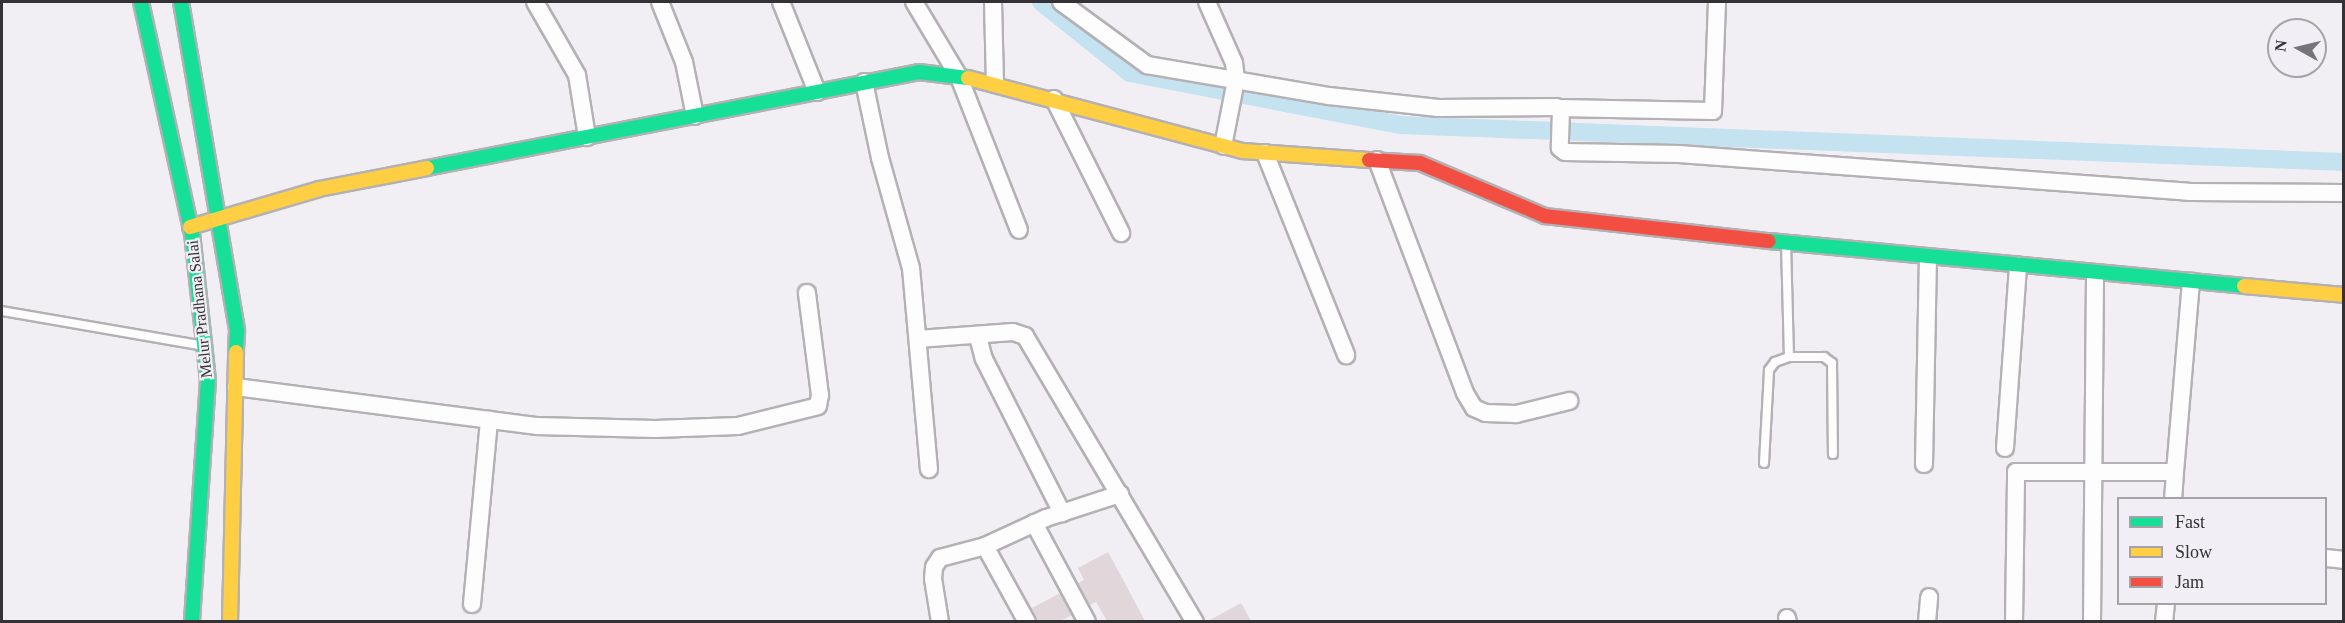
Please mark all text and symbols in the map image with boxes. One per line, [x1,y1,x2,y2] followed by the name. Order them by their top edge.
[2267,18,2327,78] north arrow
[2271,39,2290,53] text: N
[183,239,217,379] street label: Melur Pradhana Salai
[2117,497,2327,605] legend
[2175,512,2205,532] text: Fast
[2175,542,2212,562] text: Slow
[2175,572,2204,592] text: Jam

